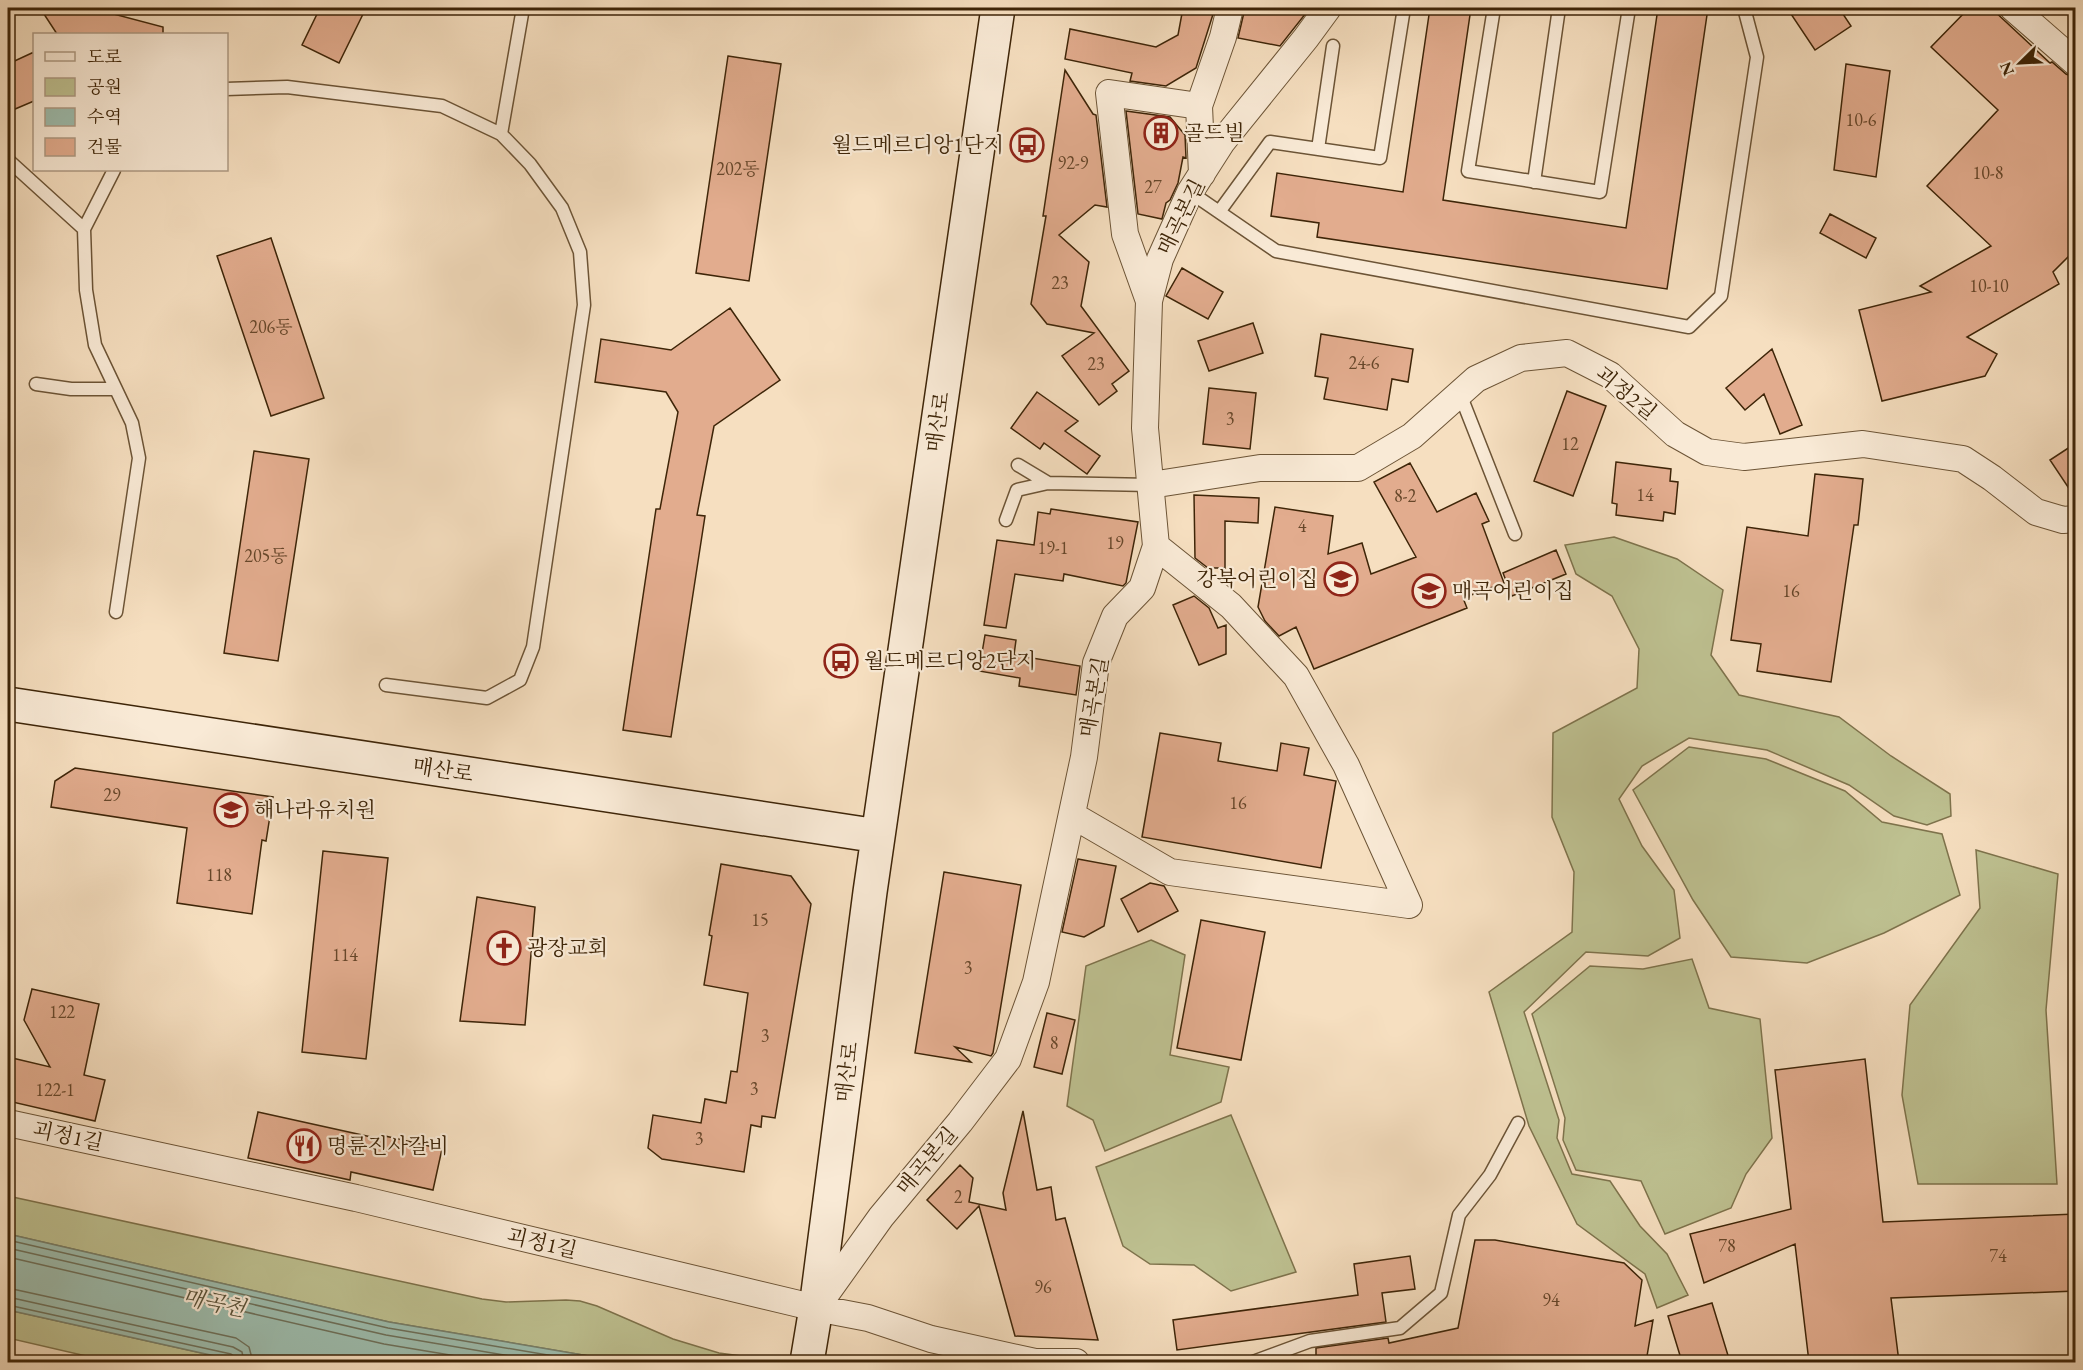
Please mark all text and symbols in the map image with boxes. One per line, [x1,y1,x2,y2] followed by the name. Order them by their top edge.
[33,33,228,171] legend
[1990,33,2050,93] north arrow
[87,45,122,68] text: 도로
[1995,59,2019,79] text: N
[87,75,122,98] text: 공원
[87,105,122,128] text: 수역
[1846,108,1877,131] house number: 10-6
[1143,115,1179,151] building icon: 골드빌
[1184,119,1245,146] place label: 골드빌
[1009,127,1045,163] bus stop icon: 월드메르디앙1단지
[832,131,1004,158] place label: 월드메르디앙1단지
[87,135,122,158] text: 건물
[1058,151,1089,174] house number: 92-9
[716,157,760,180] house number: 202동
[1973,161,2003,184] house number: 10-8
[1151,174,1210,259] street label: 매곡본길
[1144,175,1162,198] house number: 27
[1051,271,1069,294] house number: 23
[1969,274,2009,297] house number: 10-10
[249,315,293,338] house number: 206동
[1349,351,1380,374] house number: 24-6
[1087,352,1105,375] house number: 23
[1590,360,1662,425] street label: 괴정2길
[920,390,955,454] street label: 매산로
[1226,407,1234,430] house number: 3
[1561,432,1579,455] house number: 12
[1636,483,1654,506] house number: 14
[1394,484,1416,507] house number: 8-2
[1298,514,1307,537] house number: 4
[1106,531,1124,554] house number: 19
[1038,536,1068,559] house number: 19-1
[244,544,288,567] house number: 205동
[1323,561,1359,597] school or university icon: 강북어린이집
[1196,565,1318,592] place label: 강북어린이집
[1411,573,1447,609] school or university icon: 매곡어린이집
[1452,577,1574,604] place label: 매곡어린이집
[1782,579,1800,602] house number: 16
[823,643,859,679] bus stop icon: 월드메르디앙2단지
[864,647,1036,674] place label: 월드메르디앙2단지
[1073,655,1114,739] street label: 매곡본길
[411,751,475,788] street label: 매산로
[103,783,121,806] house number: 29
[1229,791,1247,814] house number: 16
[213,792,249,828] school or university icon: 해나라유치원
[254,796,376,823] place label: 해나라유치원
[206,863,232,886] house number: 118
[751,908,769,931] house number: 15
[486,930,522,966] church icon: 광장교회
[527,934,608,961] place label: 광장교회
[332,943,358,966] house number: 114
[964,956,972,979] house number: 3
[49,1000,75,1023] house number: 122
[761,1024,769,1047] house number: 3
[1050,1031,1058,1054] house number: 8
[829,1040,864,1104] street label: 매산로
[750,1077,758,1100] house number: 3
[35,1078,75,1101] house number: 122-1
[31,1115,106,1156] street label: 괴정1길
[890,1121,963,1200] street label: 매곡본길
[695,1127,703,1150] house number: 3
[286,1128,322,1164] restaurant icon: 명륜진사갈비
[327,1132,449,1159] place label: 명륜진사갈비
[954,1185,963,1208] house number: 2
[505,1221,580,1264] street label: 괴정1길
[1718,1234,1736,1257] house number: 78
[1989,1244,2007,1267] house number: 74
[1034,1275,1052,1298] house number: 96
[180,1282,250,1324] water label: 매곡천
[1542,1288,1560,1311] house number: 94

